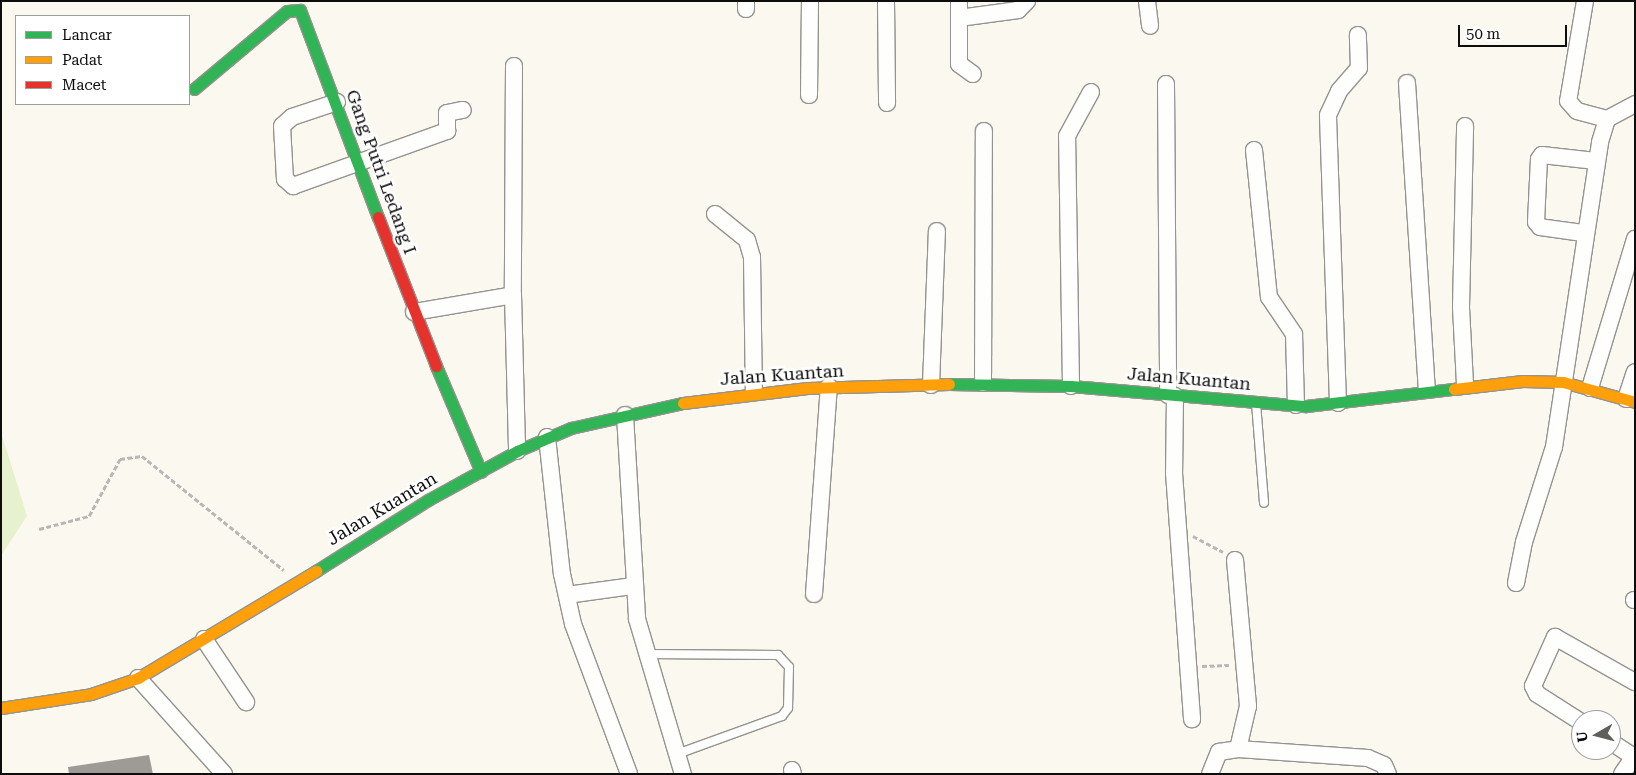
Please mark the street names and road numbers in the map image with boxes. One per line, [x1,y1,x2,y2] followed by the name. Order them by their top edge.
[341,87,421,257] street label: Gang Putri Ledang I
[719,360,845,390] street label: Jalan Kuantan
[1126,363,1252,395] street label: Jalan Kuantan
[323,468,441,550] street label: Jalan Kuantan

